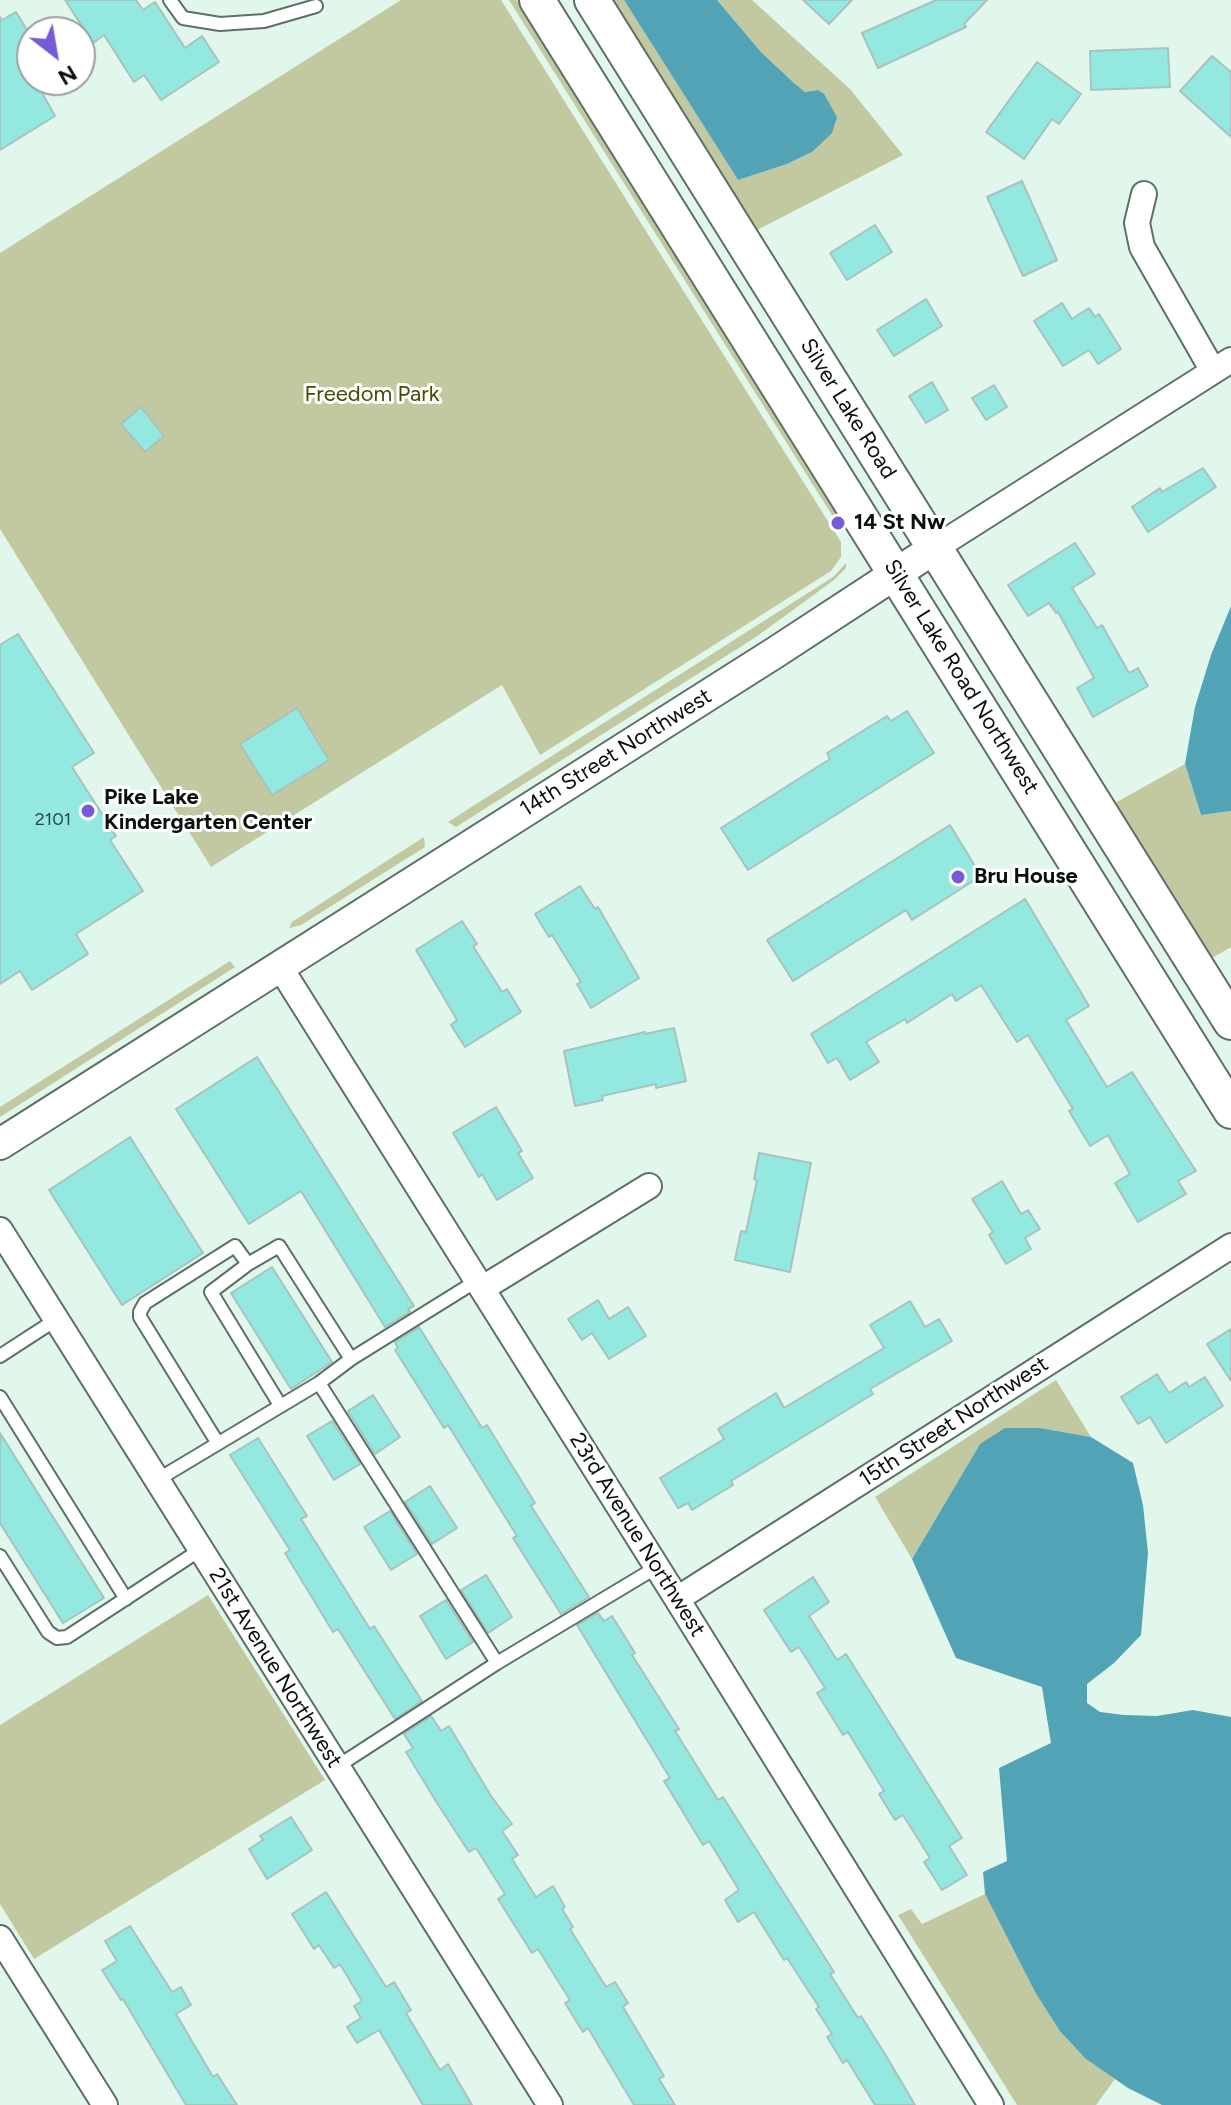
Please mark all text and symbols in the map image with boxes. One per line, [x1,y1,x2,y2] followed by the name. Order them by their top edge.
[16,16,96,96] north arrow
[53,59,82,91] text: N
[794,334,902,484] street label: Silver Lake Road
[305,382,439,408] park label: Freedom Park
[854,510,945,536] place label: 14 St Nw
[829,514,847,532] marker: 14 St Nw
[878,555,1044,799] street label: Silver Lake Road Northwest
[515,683,717,823] street label: 14th Street Northwest
[104,785,312,836] place label: Pike Lake Kindergarten Center
[79,802,97,820] marker: Pike Lake Kindergarten Center
[35,809,71,831] house number: 2101
[974,864,1078,890] place label: Bru House
[949,868,967,886] marker: Bru House
[855,1351,1053,1493] street label: 15th Street Northwest
[564,1428,710,1642] street label: 23rd Avenue Northwest
[203,1563,347,1773] street label: 21st Avenue Northwest

